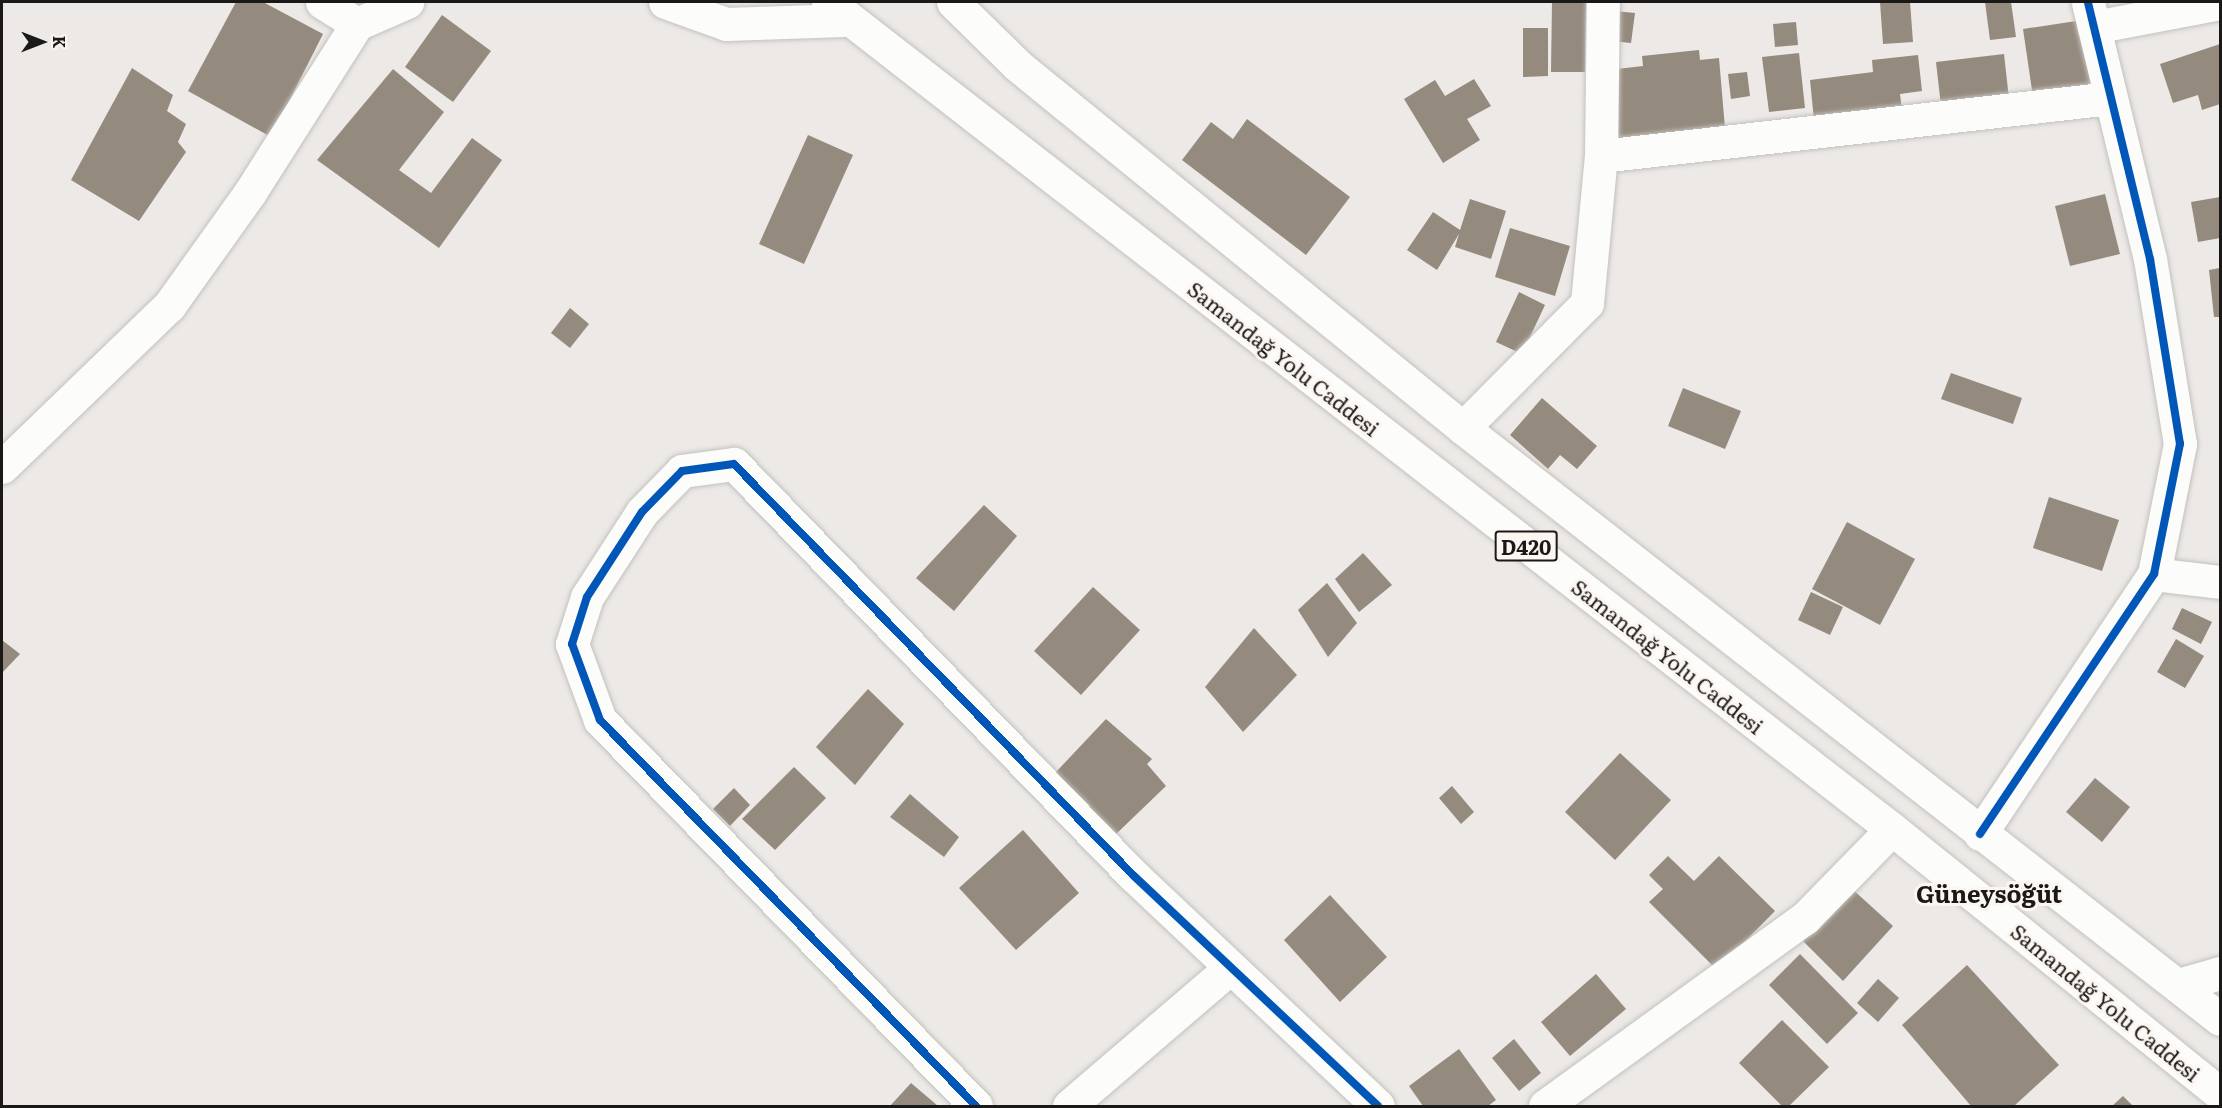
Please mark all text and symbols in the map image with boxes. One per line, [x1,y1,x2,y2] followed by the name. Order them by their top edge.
[12,12,72,72] north arrow
[48,36,72,48] text: K
[1183,275,1385,441] street label: Samandağ Yolu Caddesi
[1494,529,1558,563] road number: D420
[1567,573,1769,739] street label: Samandağ Yolu Caddesi
[1916,879,2062,907] district label: Güneysöğüt
[2006,918,2206,1086] street label: Samandağ Yolu Caddesi

